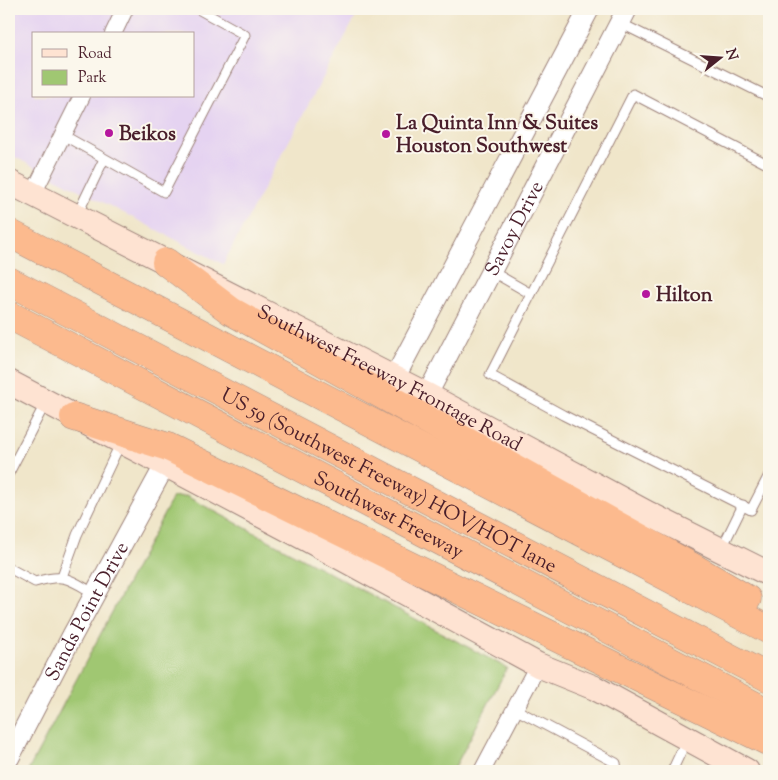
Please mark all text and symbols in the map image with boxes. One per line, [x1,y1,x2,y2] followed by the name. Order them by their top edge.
[32,32,195,98] legend
[696,32,746,82] north arrow
[78,44,112,65] text: Road
[719,47,742,63] text: N
[78,68,107,89] text: Park
[396,110,598,162] place label: La Quinta Inn & Suites Houston Southwest
[119,121,176,150] place label: Beikos
[103,127,115,139] marker: Beikos
[380,128,392,140] marker: La Quinta Inn & Suites Houston Southwest
[479,177,552,282] street label: Savoy Drive
[656,282,713,311] place label: Hilton
[640,288,652,300] marker: Hilton
[251,299,527,460] street label: Southwest Freeway Frontage Road
[218,381,560,579] street label: US 59 (Southwest Freeway) HOV/HOT lane
[310,464,468,564] street label: Southwest Freeway
[39,537,137,687] street label: Sands Point Drive

